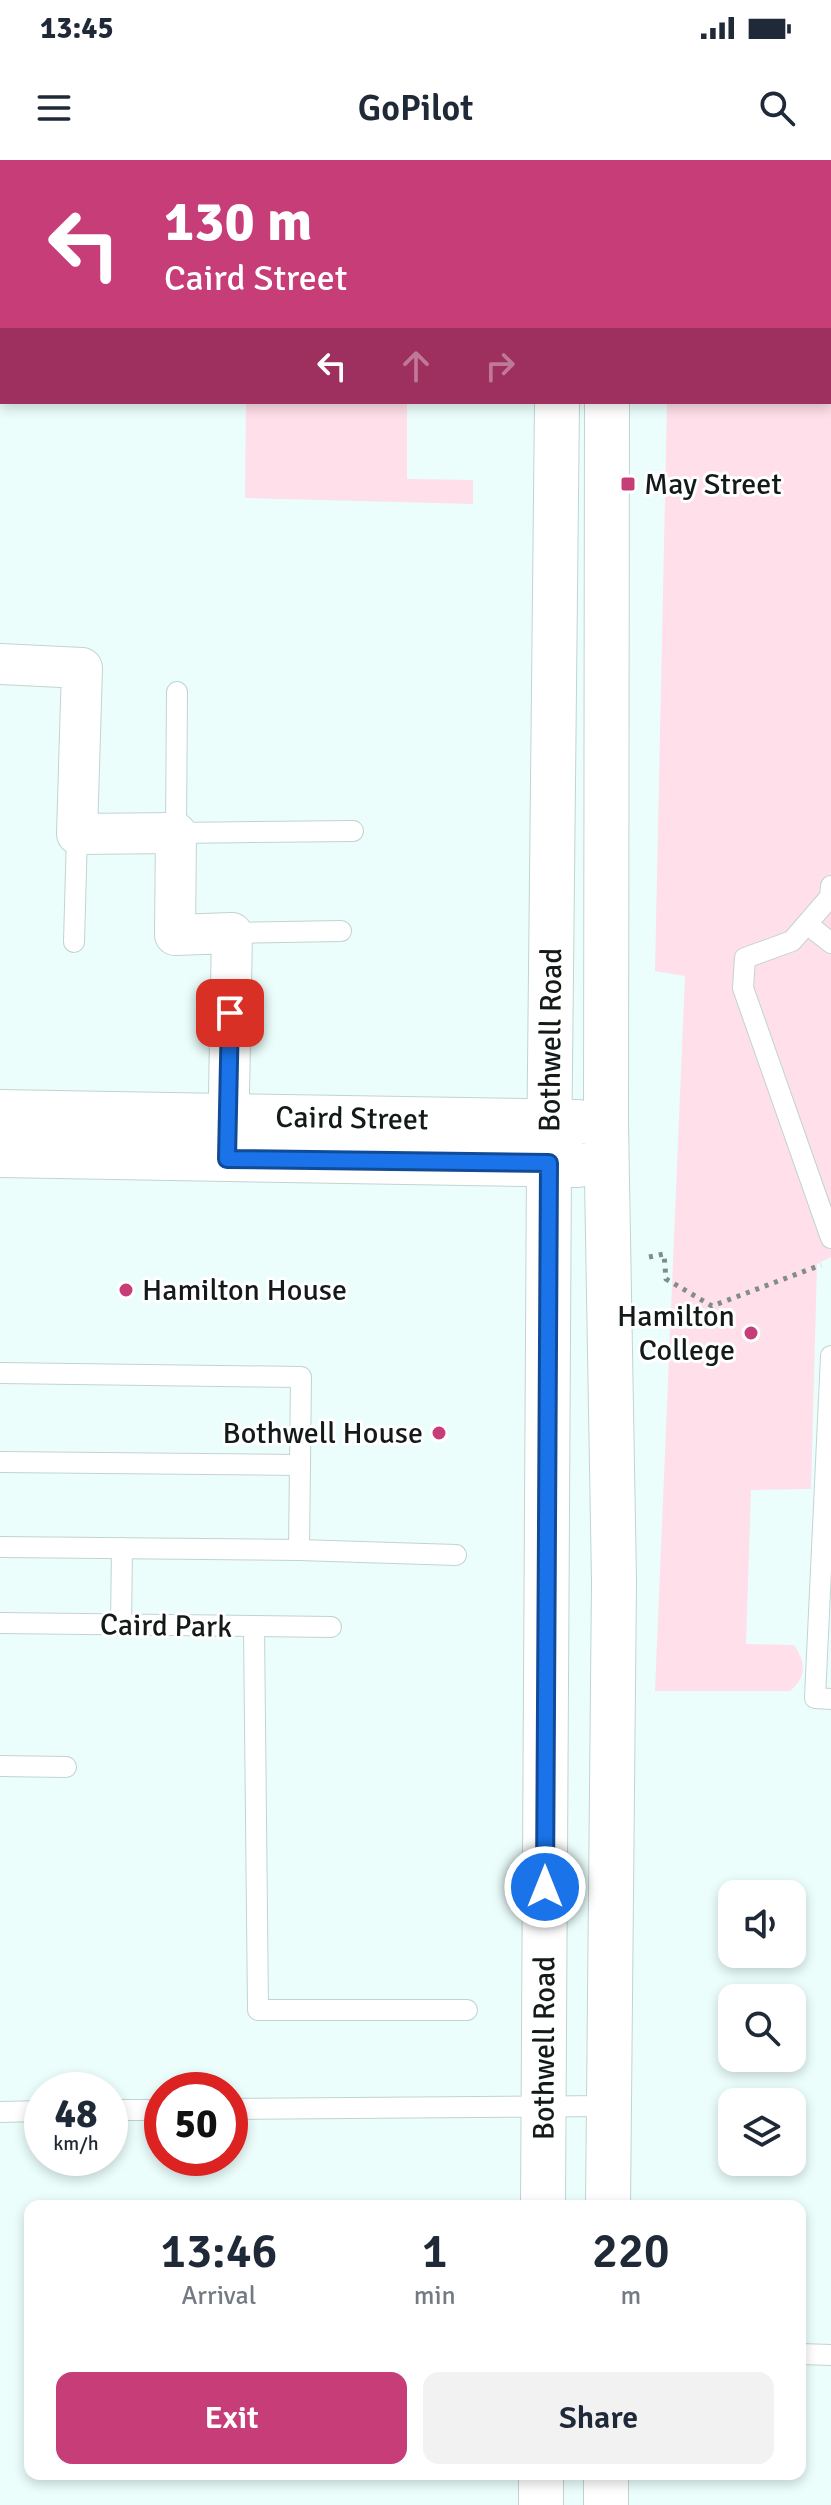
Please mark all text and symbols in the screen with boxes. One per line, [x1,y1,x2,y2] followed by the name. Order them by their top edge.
[40,10,114,47] text: 13:45
[32,86,76,130] icon: menu
[358,86,473,131] text: GoPilot
[755,86,799,130] icon: search
[164,187,312,256] text: 130 m
[32,192,136,296] icon: left
[164,256,347,301] text: Caird Street
[310,344,354,388] icon: left
[394,344,438,388] icon: ahead
[478,344,522,388] icon: right
[644,466,782,503] place label: May Street
[619,475,637,493] marker: May Street
[531,948,570,1132] street label: Bothwell Road
[196,979,264,1047] pin
[208,991,252,1035] icon: arrive
[275,1098,429,1138] street label: Caird Street
[142,1272,347,1309] place label: Hamilton House
[117,1281,135,1299] marker: Hamilton House
[617,1298,735,1369] place label: Hamilton College
[742,1324,760,1342] marker: Hamilton College
[223,1415,423,1452] place label: Bothwell House
[430,1424,448,1442] marker: Bothwell House
[100,1606,232,1646] street label: Caird Park
[503,1845,587,1929] position arrow
[718,1880,806,2176] map controls
[718,1880,806,1968] button: sound
[525,1956,563,2140] street label: Bothwell Road
[718,1984,806,2072] button: search
[144,2072,248,2176] speed limit sign: 50
[718,2088,806,2176] button: layers
[54,2089,98,2139] text: 48
[53,2131,99,2156] text: km/h
[160,2222,277,2281] text: 13:46
[422,2222,448,2281] text: 1
[592,2222,670,2281] text: 220
[181,2280,256,2312] text: Arrival
[414,2280,456,2312] text: min
[620,2280,641,2312] text: m
[56,2372,407,2464] button: Exit
[423,2372,774,2464] button: Share

